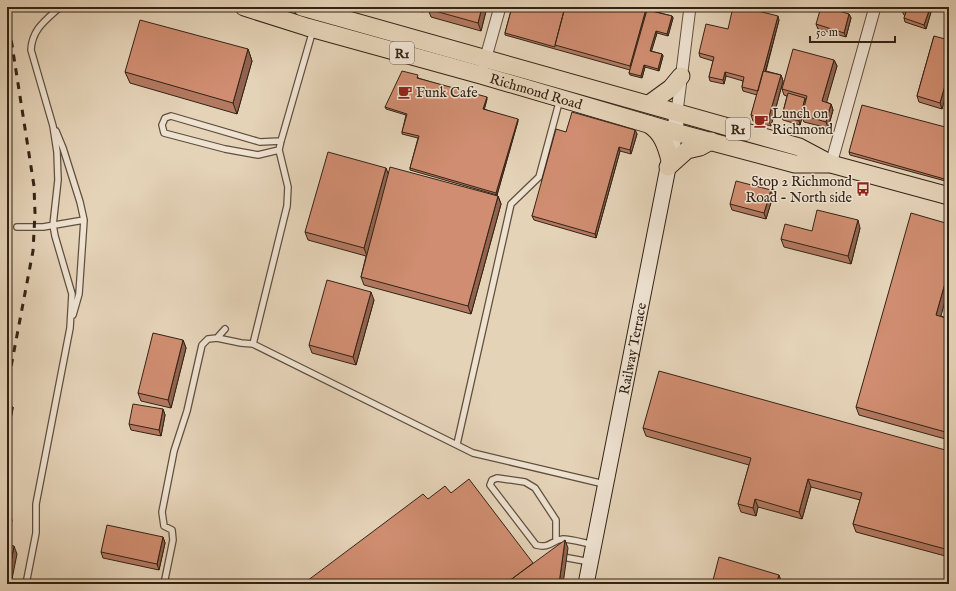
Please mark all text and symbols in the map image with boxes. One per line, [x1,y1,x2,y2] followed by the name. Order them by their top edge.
[810,18,895,44] scale bar
[816,25,838,40] text: 50 m
[390,42,414,64] road number: R1
[487,70,585,114] street label: Richmond Road
[397,84,413,100] cafe icon: Funk Cafe
[416,84,478,102] place label: Funk Cafe
[772,105,833,139] place label: Lunch on Richmond
[753,113,769,129] cafe icon: Lunch on Richmond
[726,118,750,140] road number: R1
[746,173,853,207] place label: Stop 2 Richmond Road - North side
[855,181,871,197] bus stop icon: Stop 2 Richmond Road - North side
[616,301,651,396] street label: Railway Terrace

